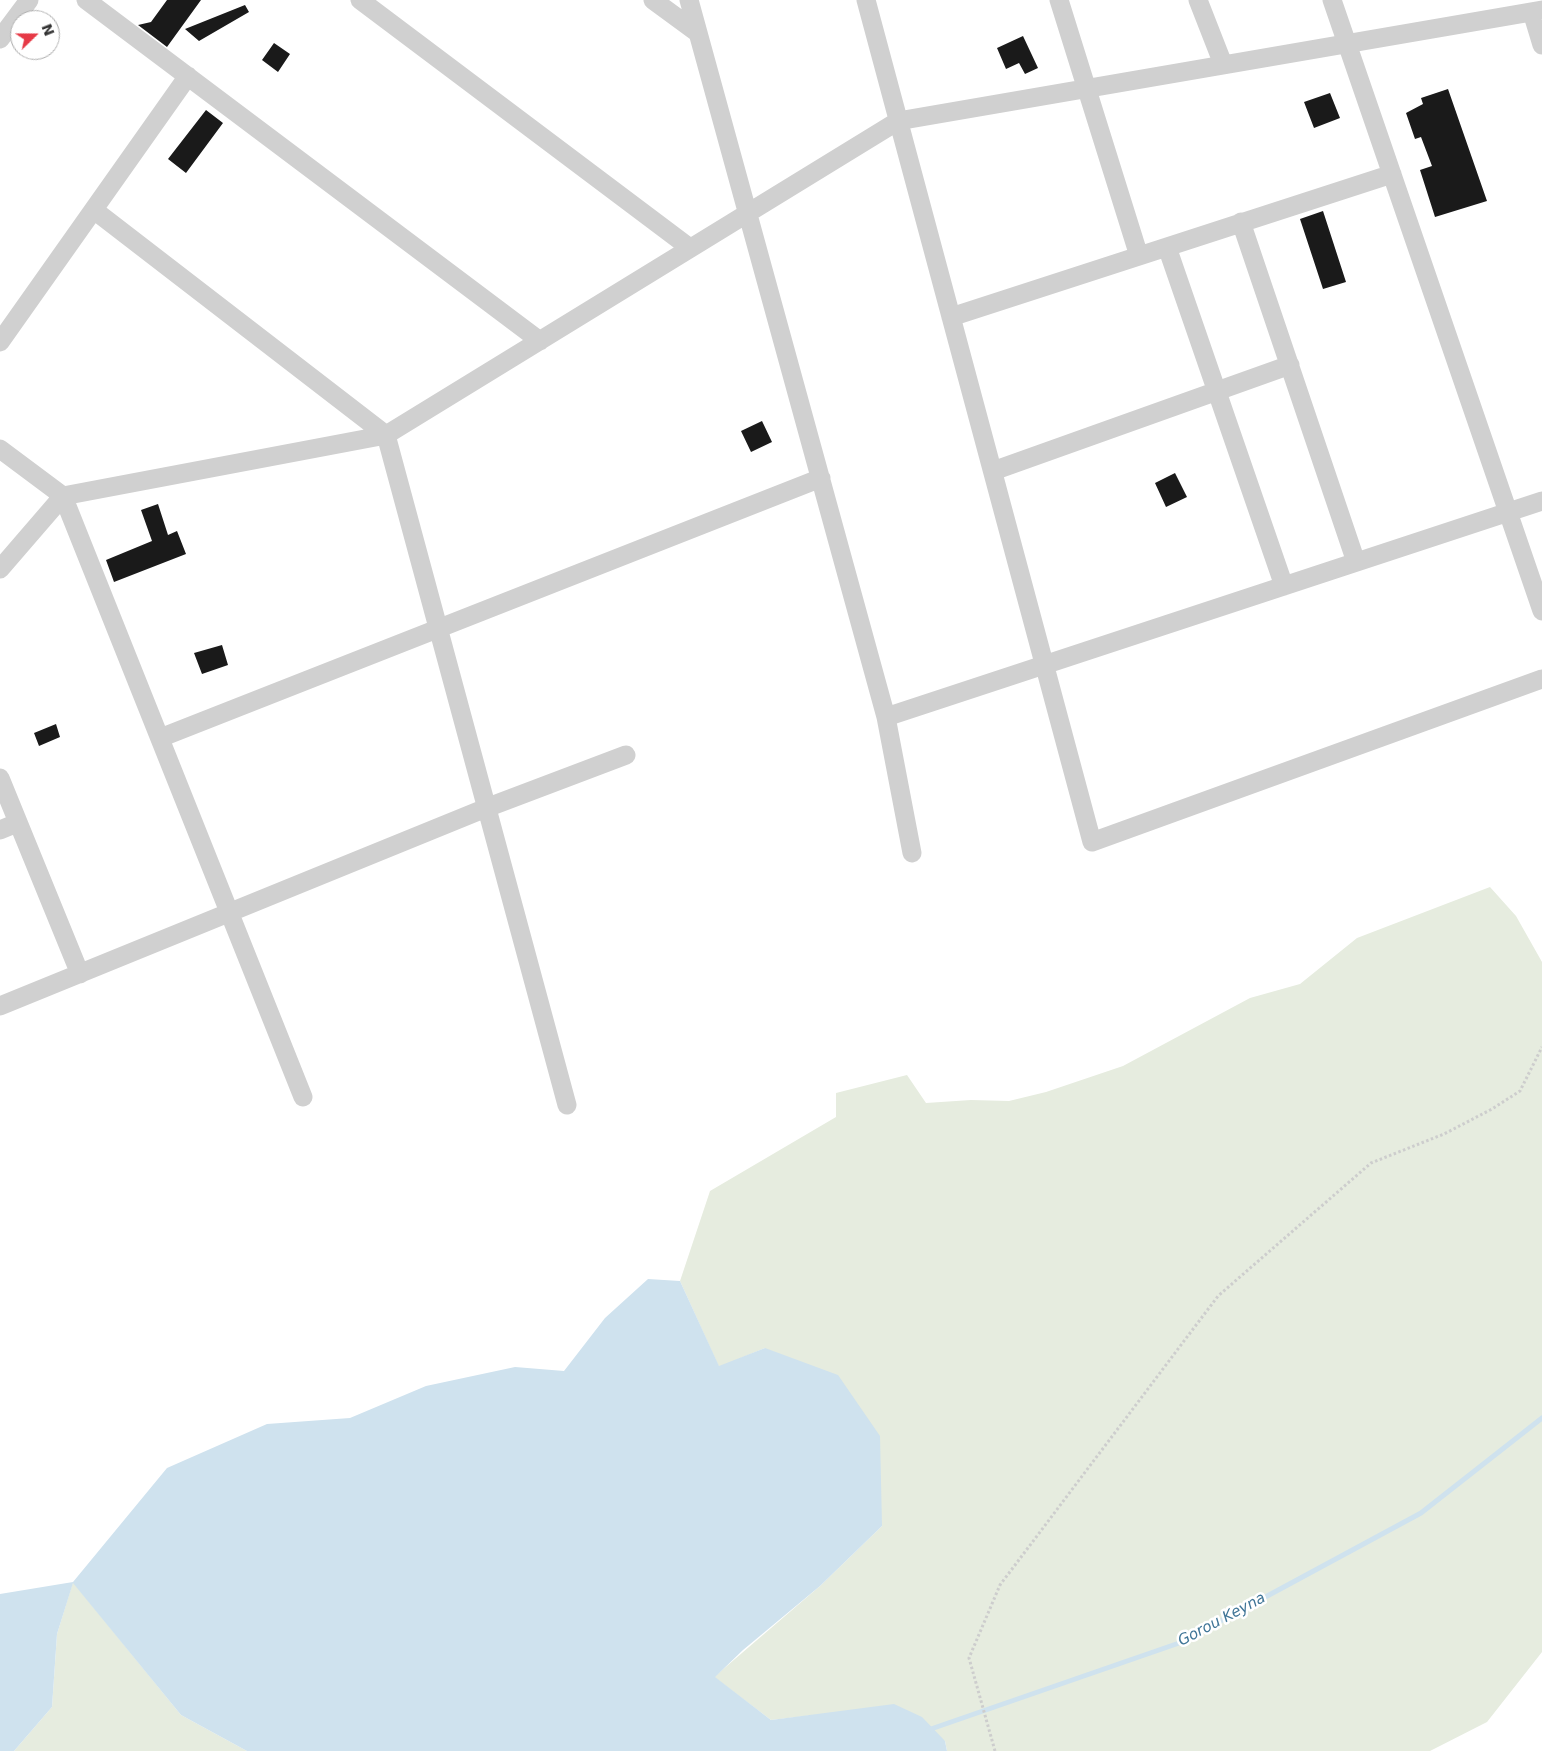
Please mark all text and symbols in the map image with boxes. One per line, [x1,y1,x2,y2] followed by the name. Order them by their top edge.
[10,10,60,60] north arrow
[38,21,58,38] text: N
[1175,1589,1269,1651] water label: Gorou Keyna

